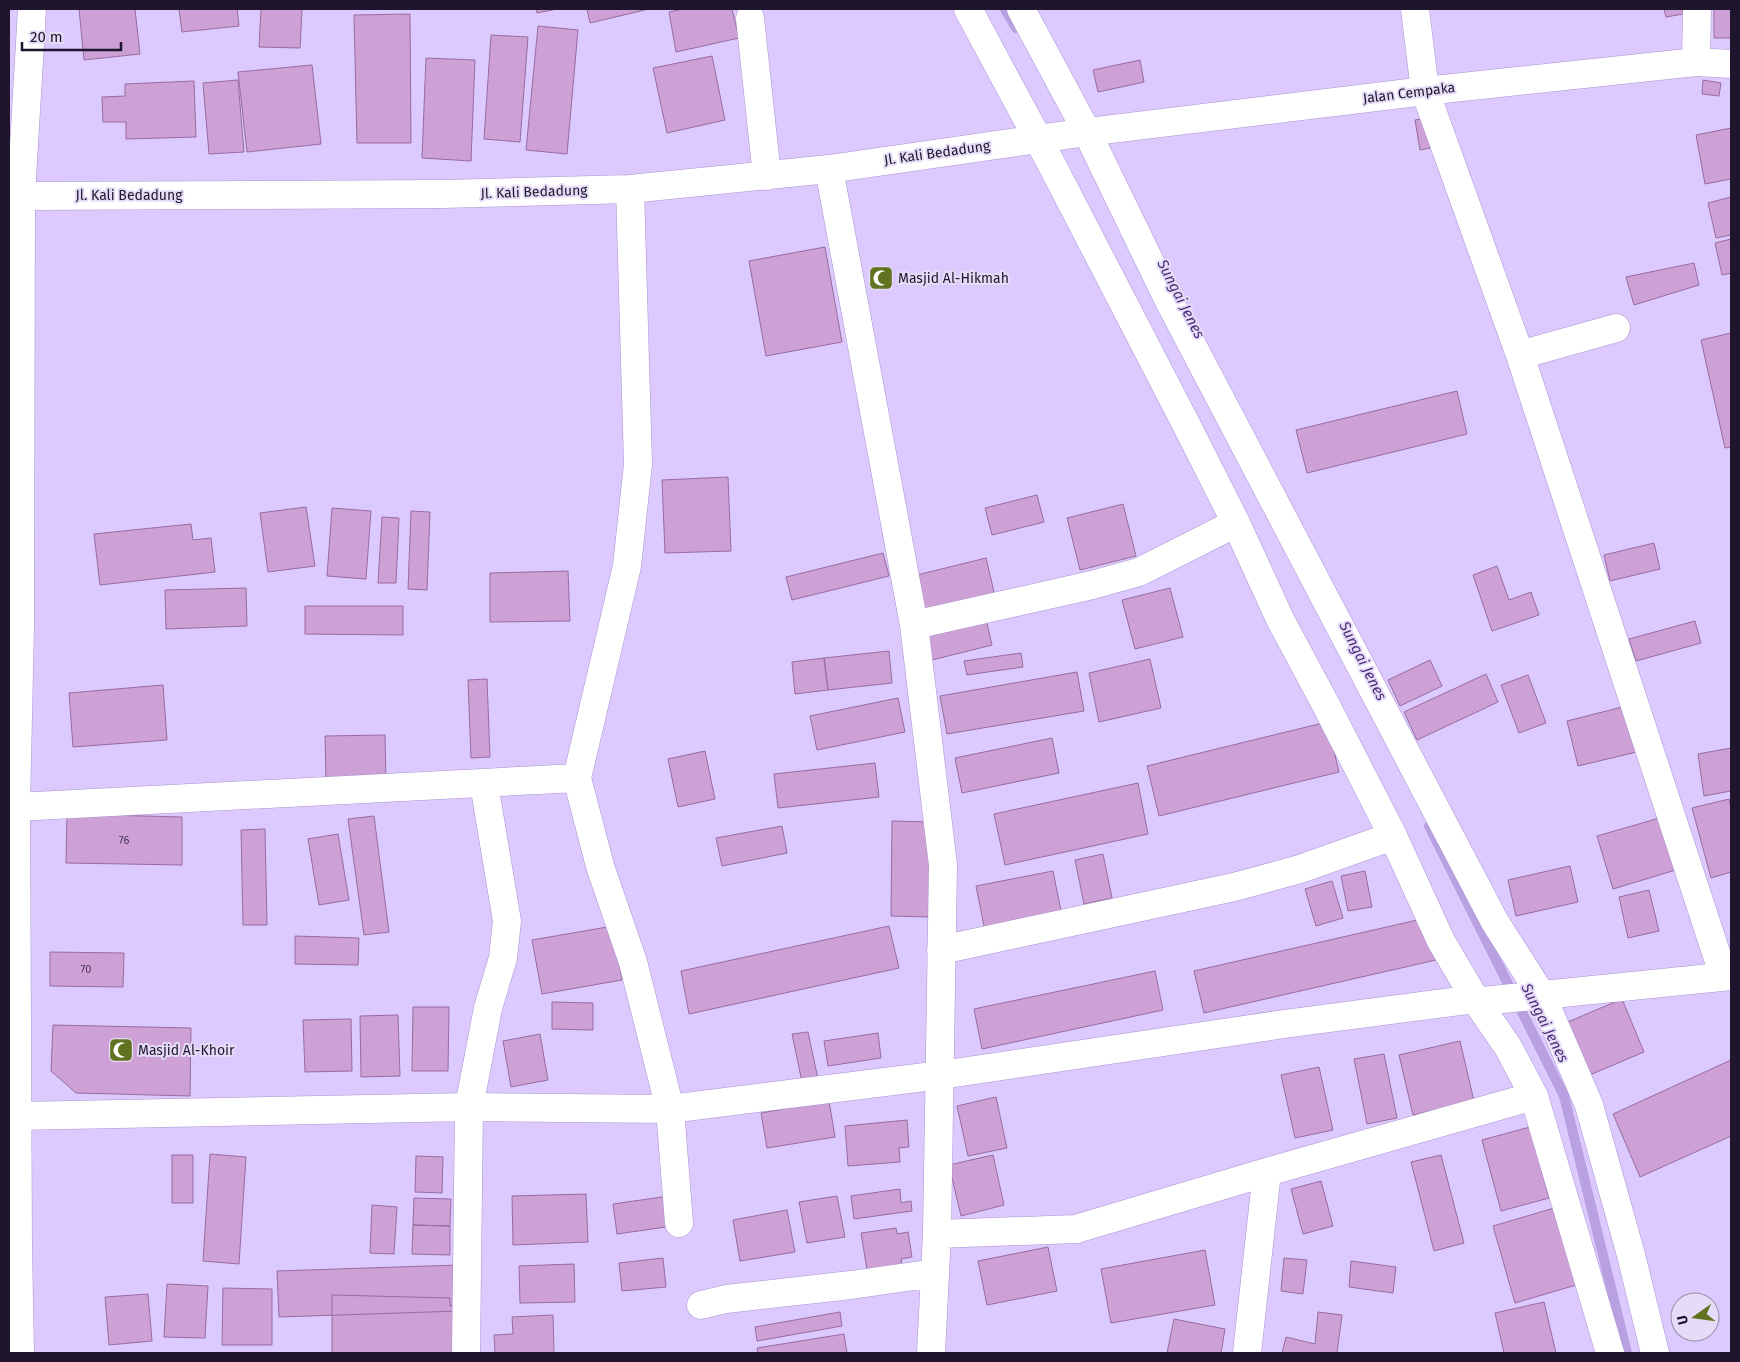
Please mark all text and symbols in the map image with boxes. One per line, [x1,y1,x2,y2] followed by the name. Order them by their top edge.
[22,20,121,52] scale bar
[30,28,63,46] text: 20 m
[1362,79,1456,107] street label: Jalan Cempaka
[883,137,992,169] street label: Jl. Kali Bedadung
[480,182,588,202] street label: Jl. Kali Bedadung
[75,187,183,204] street label: Jl. Kali Bedadung
[1153,256,1209,342] water label: Sungai Jenes
[868,265,894,291] mosque icon: Masjid Al-Hikmah
[898,270,1009,287] place label: Masjid Al-Hikmah
[1335,618,1391,704] water label: Sungai Jenes
[119,834,129,847] house number: 76
[81,963,91,976] house number: 70
[1517,980,1573,1066] water label: Sungai Jenes
[108,1037,134,1063] mosque icon: Masjid Al-Khoir
[138,1042,235,1059] place label: Masjid Al-Khoir
[1670,1292,1720,1342] north arrow
[1674,1314,1692,1327] text: U

